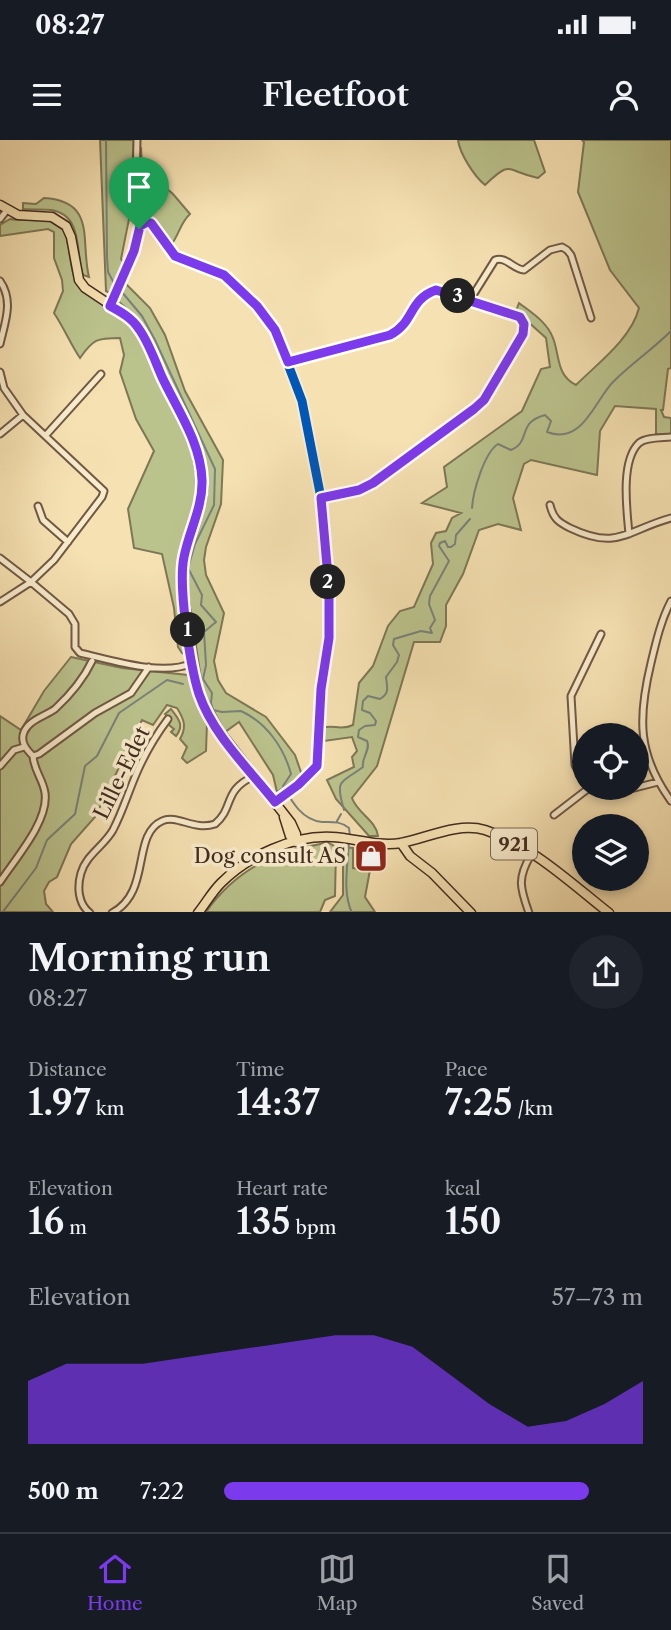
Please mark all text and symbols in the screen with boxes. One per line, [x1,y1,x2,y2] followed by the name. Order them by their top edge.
[35,9,104,41] text: 08:27
[262,75,409,114] text: Fleetfoot
[28,76,66,114] icon: menu
[605,76,643,114] icon: person
[109,157,169,229] pin
[120,168,158,206] icon: arrive
[440,278,476,314] pin: 3
[452,284,463,307] text: 3
[310,564,346,600] pin: 2
[322,570,333,593] text: 2
[170,612,206,648] pin: 1
[183,618,192,641] text: 1
[88,722,155,823] street label: Lille-Edet
[572,723,649,891] map controls
[572,723,649,800] button: locate
[572,814,649,891] button: layers
[491,828,537,860] road number: 921
[352,837,390,875] shop icon: Dog consult AS
[194,843,346,868] place label: Dog consult AS
[28,934,271,981] text: Morning run
[569,935,643,1009] button: share
[28,984,87,1012] text: 08:27
[28,1058,107,1081] text: Distance
[236,1058,284,1081] text: Time
[445,1058,488,1081] text: Pace
[28,1081,91,1124] text: 1.97
[236,1081,320,1124] text: 14:37
[445,1081,513,1124] text: 7:25
[91,1097,124,1120] text: km
[513,1097,553,1120] text: /km
[28,1177,113,1200] text: Elevation
[236,1177,328,1200] text: Heart rate
[445,1177,481,1200] text: kcal
[28,1200,64,1243] text: 16
[236,1200,291,1243] text: 135
[445,1200,502,1243] text: 150
[64,1216,87,1239] text: m
[291,1216,336,1239] text: bpm
[28,1283,131,1311] text: Elevation
[552,1283,643,1311] text: 57–73 m
[28,1477,99,1505] text: 500 m
[140,1477,184,1505] text: 7:22
[87,1550,143,1615] tab: Home
[317,1550,357,1615] tab: Map
[531,1550,584,1615] tab: Saved

